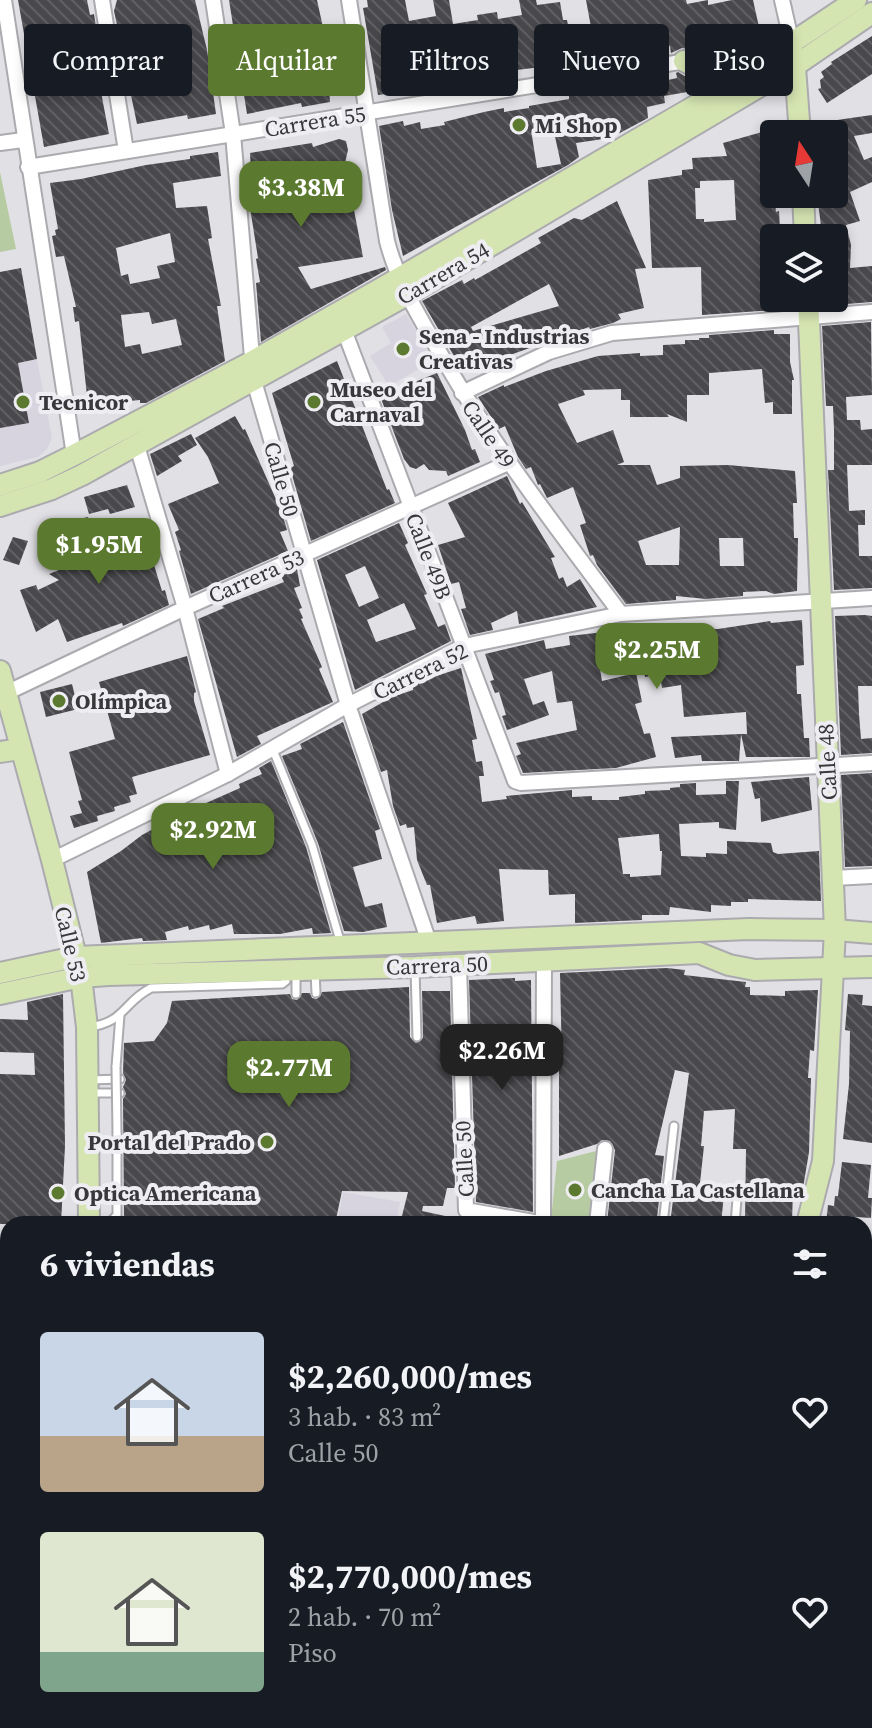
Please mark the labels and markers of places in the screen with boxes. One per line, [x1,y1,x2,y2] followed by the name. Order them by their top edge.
[535,110,617,140] place label: Mi Shop
[510,116,528,134] marker: Mi Shop
[236,161,366,229] pin: $3.38M
[419,321,590,376] place label: Sena - Industrias Creativas
[394,340,412,358] marker: Sena - Industrias Creativas
[330,374,432,429] place label: Museo del Carnaval
[39,387,129,417] place label: Tecnicor
[14,393,32,411] marker: Tecnicor
[305,393,323,411] marker: Museo del Carnaval
[34,518,164,586] pin: $1.95M
[592,623,722,691] pin: $2.25M
[75,686,167,716] place label: Olímpica
[50,692,68,710] marker: Olímpica
[148,803,278,871] pin: $2.92M
[437,1024,567,1092] pin: $2.26M
[224,1041,354,1109] pin: $2.77M
[88,1127,251,1157] place label: Portal del Prado
[258,1133,276,1151] marker: Portal del Prado
[591,1175,805,1205] place label: Cancha La Castellana
[74,1178,257,1208] place label: Optica Americana
[566,1181,584,1199] marker: Cancha La Castellana
[49,1184,67,1202] marker: Optica Americana

